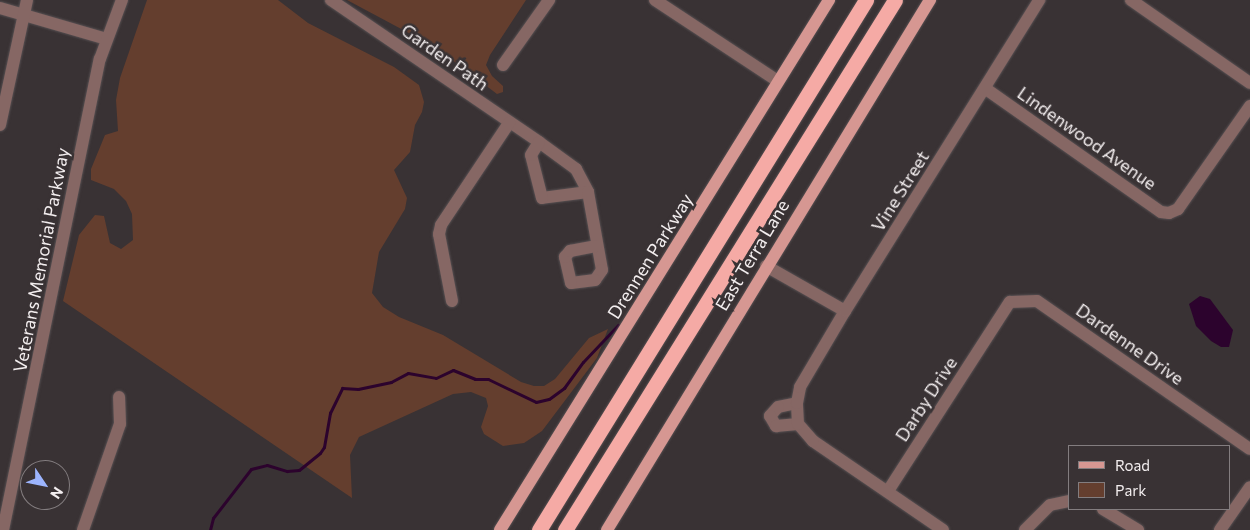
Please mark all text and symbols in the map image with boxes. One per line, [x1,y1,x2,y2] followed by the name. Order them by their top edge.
[397,19,493,95] street label: Garden Path
[1013,82,1161,194] street label: Lindenwood Avenue
[9,146,73,374] street label: Veterans Memorial Parkway
[867,147,933,235] street label: Vine Street
[603,189,697,323] street label: Drennen Parkway
[710,196,794,314] street label: East Terra Lane
[1072,299,1188,389] street label: Dardenne Drive
[891,353,961,445] street label: Darby Drive
[1068,445,1230,510] legend
[1115,456,1150,474] text: Road
[20,460,70,510] north arrow
[1115,481,1146,499] text: Park
[47,484,67,502] text: N

